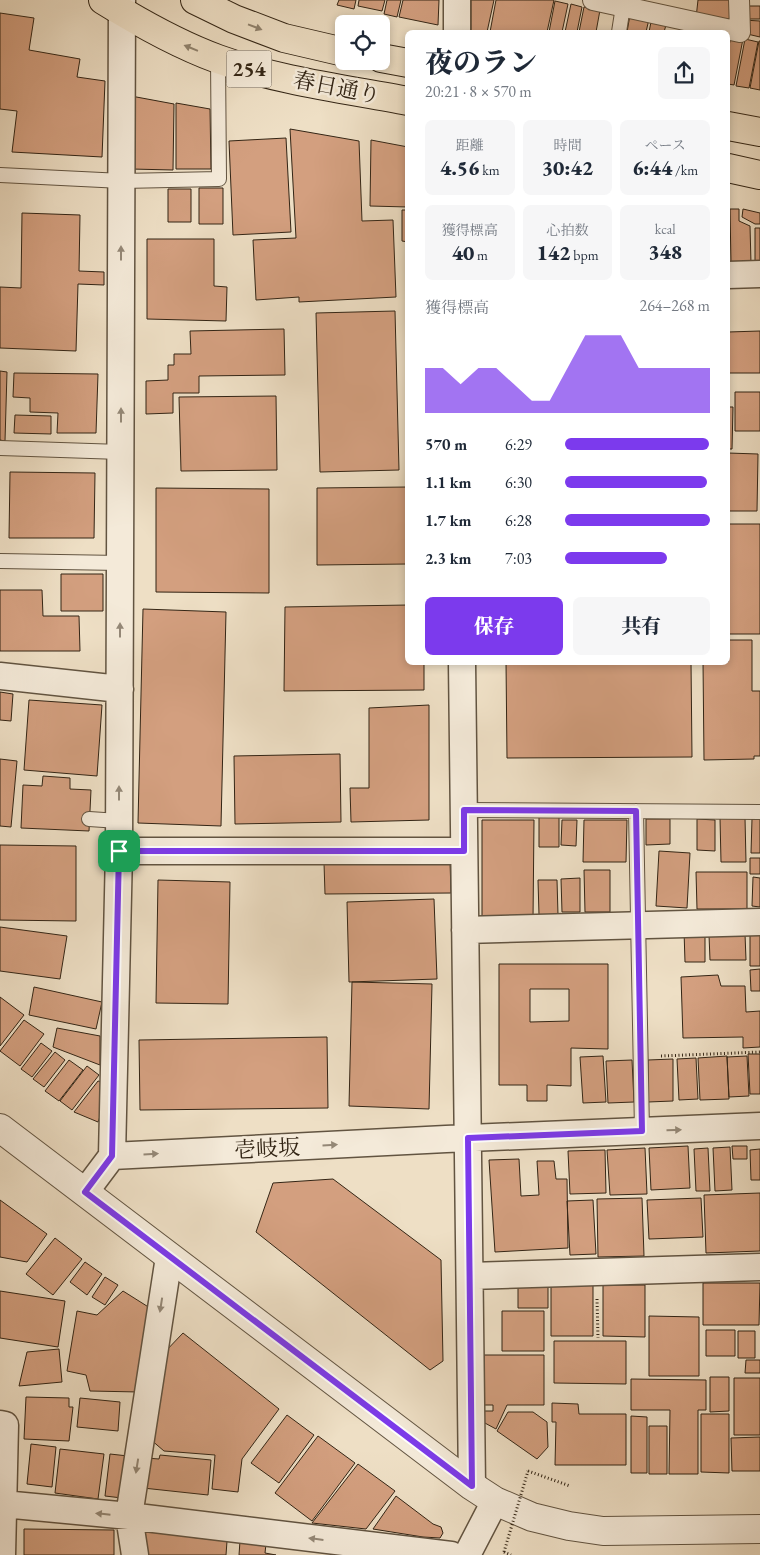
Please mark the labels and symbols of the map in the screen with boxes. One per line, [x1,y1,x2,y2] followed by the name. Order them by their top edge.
[248,24,263,31] one-way arrow
[184,43,198,51] one-way arrow
[226,51,272,88] road number: 254
[291,65,383,110] street label: 春日通り
[117,244,125,260] one-way arrow
[117,407,125,423] one-way arrow
[116,622,124,638] one-way arrow
[115,784,123,800] one-way arrow
[98,830,140,872] pin
[666,1125,682,1133] one-way arrow
[233,1132,301,1165] street label: 壱岐坂
[323,1140,339,1148] one-way arrow
[143,1150,159,1158] one-way arrow
[157,1298,165,1314] one-way arrow
[132,1458,140,1474] one-way arrow
[94,1510,110,1518] one-way arrow
[308,1535,324,1543] one-way arrow

